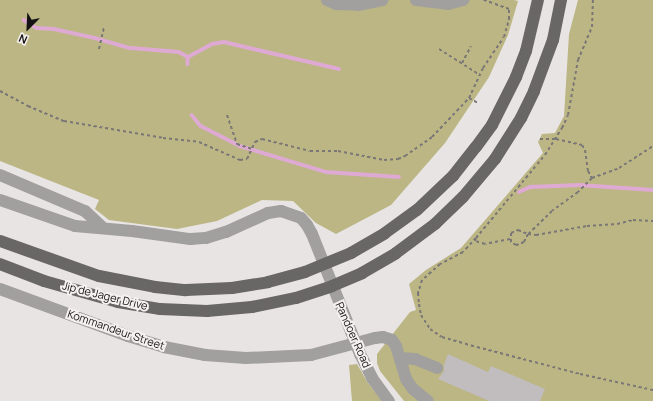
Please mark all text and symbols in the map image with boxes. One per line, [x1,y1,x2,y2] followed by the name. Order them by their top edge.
[8,8,48,48] north arrow
[16,31,30,48] text: N
[61,279,149,313] street label: Jip de Jager Drive
[333,300,373,370] street label: Pandoer Road
[66,307,166,353] street label: Kommandeur Street

